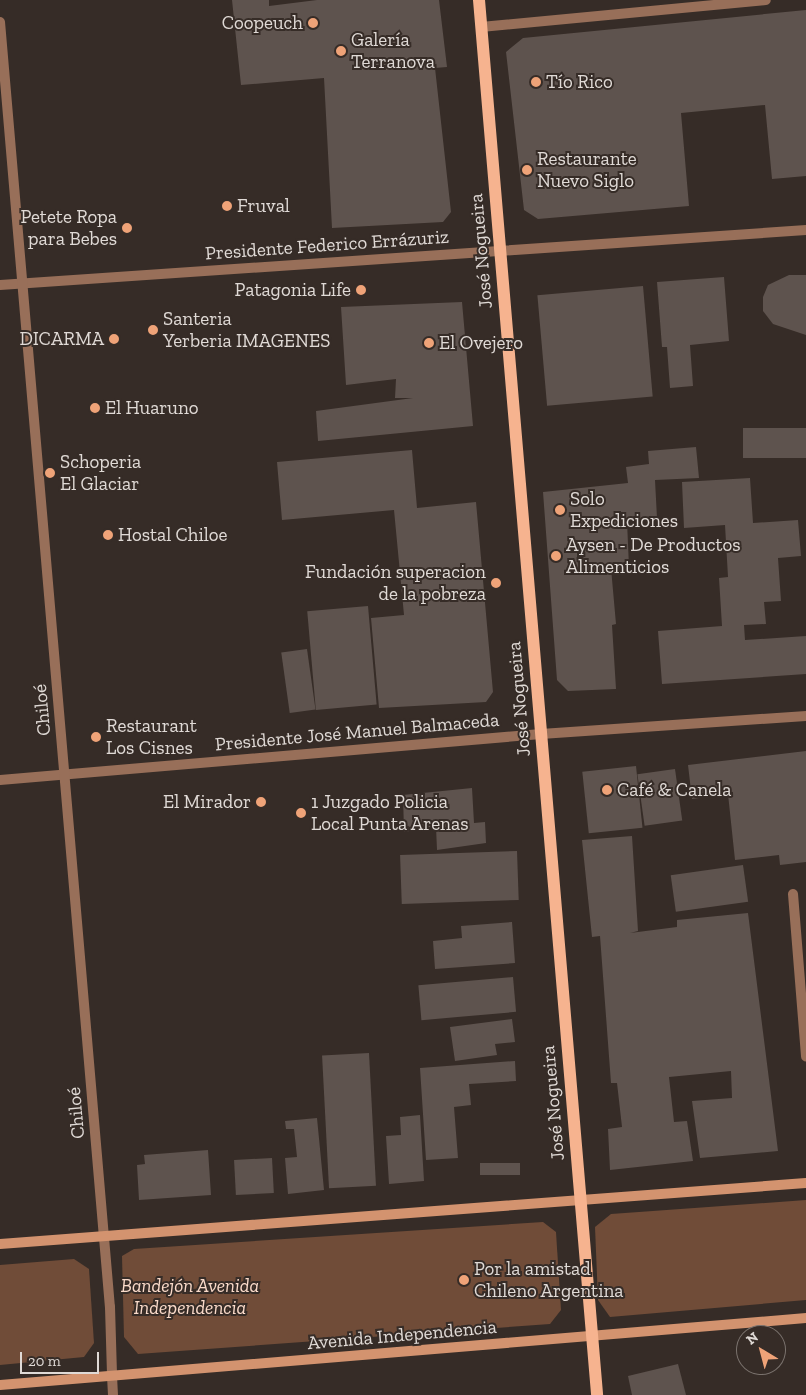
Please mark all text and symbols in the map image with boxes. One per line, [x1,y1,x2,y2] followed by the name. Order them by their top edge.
[222,12,303,34] place label: Coopeuch
[307,17,319,29] marker: Coopeuch
[351,29,435,73] place label: Galería Terranova
[335,45,347,57] marker: Galería Terranova
[546,71,613,93] place label: Tío Rico
[530,76,542,88] marker: Tío Rico
[537,148,637,192] place label: Restaurante Nuevo Siglo
[521,164,533,176] marker: Restaurante Nuevo Siglo
[465,193,497,309] street label: José Nogueira
[237,195,290,217] place label: Fruval
[221,200,233,212] marker: Fruval
[20,206,117,250] place label: Petete Ropa para Bebes
[121,222,133,234] marker: Petete Ropa para Bebes
[204,225,450,265] street label: Presidente Federico Errázuriz
[234,279,351,301] place label: Patagonia Life
[355,284,367,296] marker: Patagonia Life
[163,308,330,352] place label: Santeria Yerberia IMAGENES
[147,324,159,336] marker: Santeria Yerberia IMAGENES
[20,328,104,350] place label: DICARMA
[439,332,523,354] place label: El Ovejero
[108,333,120,345] marker: DICARMA
[423,337,435,349] marker: El Ovejero
[105,397,199,419] place label: El Huaruno
[89,402,101,414] marker: El Huaruno
[60,451,141,495] place label: Schoperia El Glaciar
[44,467,56,479] marker: Schoperia El Glaciar
[570,488,678,532] place label: Solo Expediciones
[554,504,566,516] marker: Solo Expediciones
[118,524,228,546] place label: Hostal Chiloe
[102,529,114,541] marker: Hostal Chiloe
[566,534,741,578] place label: Aysen - De Productos Alimenticios
[550,550,562,562] marker: Aysen - De Productos Alimenticios
[305,561,486,605] place label: Fundación superacion de la pobreza
[490,577,502,589] marker: Fundación superacion de la pobreza
[503,641,535,757] street label: José Nogueira
[28,683,56,737] street label: Chiloé
[214,708,500,756] street label: Presidente José Manuel Balmaceda
[106,715,197,759] place label: Restaurant Los Cisnes
[90,731,102,743] marker: Restaurant Los Cisnes
[617,779,731,801] place label: Café & Canela
[601,784,613,796] marker: Café & Canela
[163,791,251,813] place label: El Mirador
[311,791,469,835] place label: 1 Juzgado Policia Local Punta Arenas
[255,796,267,808] marker: El Mirador
[295,807,307,819] marker: 1 Juzgado Policia Local Punta Arenas
[537,1045,569,1161] street label: José Nogueira
[62,1086,90,1140] street label: Chiloé
[474,1258,624,1302] place label: Por la amistad Chileno Argentina
[458,1274,470,1286] marker: Por la amistad Chileno Argentina
[120,1275,260,1319] park label: Bandejón Avenida Independencia
[306,1315,498,1355] street label: Avenida Independencia
[736,1325,786,1375] north arrow
[743,1328,762,1348] text: N
[22,1342,101,1374] scale bar
[28,1352,61,1370] text: 20 m

